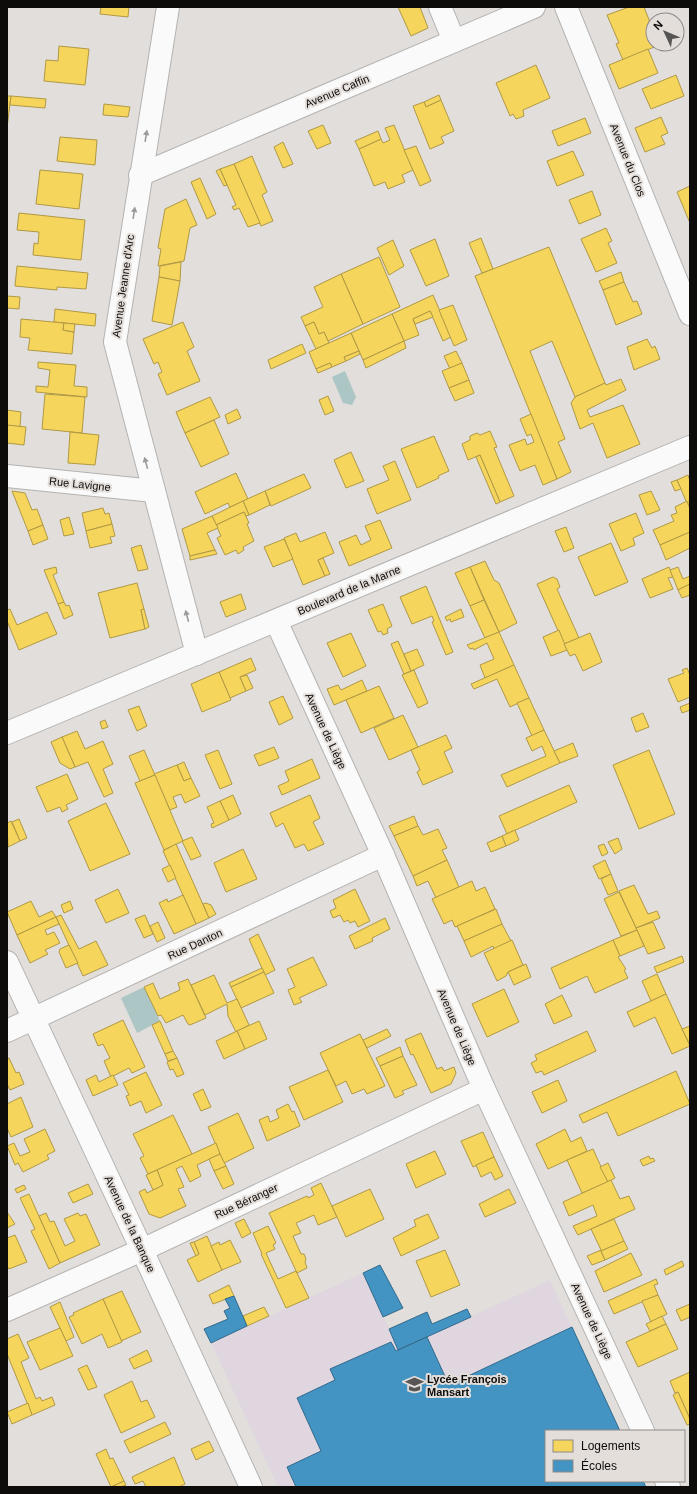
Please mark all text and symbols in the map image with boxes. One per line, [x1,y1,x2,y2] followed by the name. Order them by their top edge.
[645,12,685,52] north arrow
[651,18,665,32] text: N
[303,72,371,110] street label: Avenue Caffin
[608,122,648,199] street label: Avenue du Clos
[144,130,150,142] one-way arrow
[131,207,137,219] one-way arrow
[110,233,136,338] street label: Avenue Jeanne d'Arc
[143,457,149,469] one-way arrow
[49,475,111,493] street label: Rue Lavigne
[296,563,402,617] street label: Boulevard de la Marne
[184,610,190,622] one-way arrow
[303,691,349,771] street label: Avenue de Liège
[166,926,224,962] street label: Rue Danton
[435,987,479,1067] street label: Avenue de Liège
[102,1174,158,1274] street label: Avenue de la Banque
[212,1181,280,1221] street label: Rue Béranger
[569,1281,615,1361] street label: Avenue de Liège
[427,1373,507,1398] place label: Lycée François Mansart
[404,1375,424,1395] school or university icon: Lycée François Mansart
[545,1430,685,1482] legend
[581,1439,640,1453] text: Logements
[581,1458,617,1473] text: Écoles

